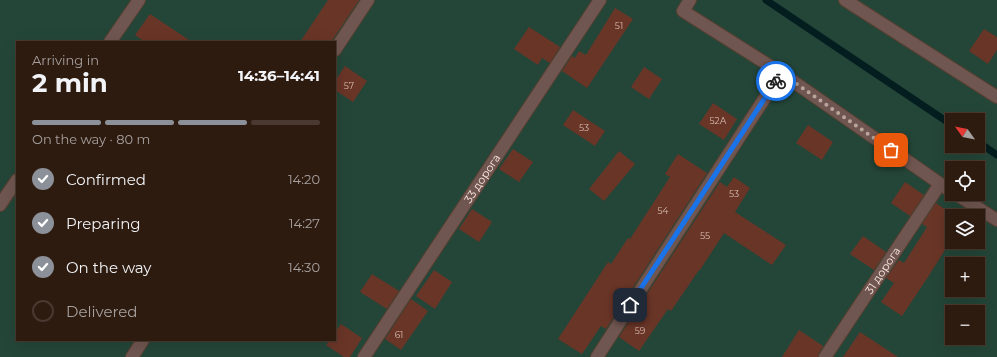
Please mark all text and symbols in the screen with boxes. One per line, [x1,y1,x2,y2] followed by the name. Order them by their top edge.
[615,20,623,31] house number: 51
[32,52,99,68] text: Arriving in
[756,61,796,101] courier
[238,66,320,85] text: 14:36–14:41
[32,67,108,99] text: 2 min
[765,70,787,92] icon: bike
[344,80,354,91] house number: 57
[945,113,985,153] north arrow
[945,113,985,345] map controls
[710,115,727,126] house number: 52А
[579,122,589,133] house number: 53
[32,131,150,147] text: On the way · 80 m
[874,133,908,167] pin
[880,139,902,161] icon: bag
[461,151,503,206] street label: 33 дорога
[945,161,985,201] button: locate
[32,168,54,190] icon: check
[66,170,146,189] text: Confirmed
[288,171,320,187] text: 14:20
[729,188,739,199] house number: 53
[657,205,669,216] house number: 54
[945,209,985,249] button: layers
[32,212,54,234] icon: check
[66,214,141,233] text: Preparing
[289,215,320,231] text: 14:27
[700,230,710,241] house number: 55
[862,244,903,297] street label: 31 дорога
[32,256,54,278] icon: check
[945,257,985,297] button: +
[66,258,151,277] text: On the way
[288,259,320,275] text: 14:30
[613,288,647,322] pin
[619,294,641,316] icon: home
[66,302,138,321] text: Delivered
[945,305,985,345] button: −
[635,325,646,336] house number: 59
[395,329,403,340] house number: 61

